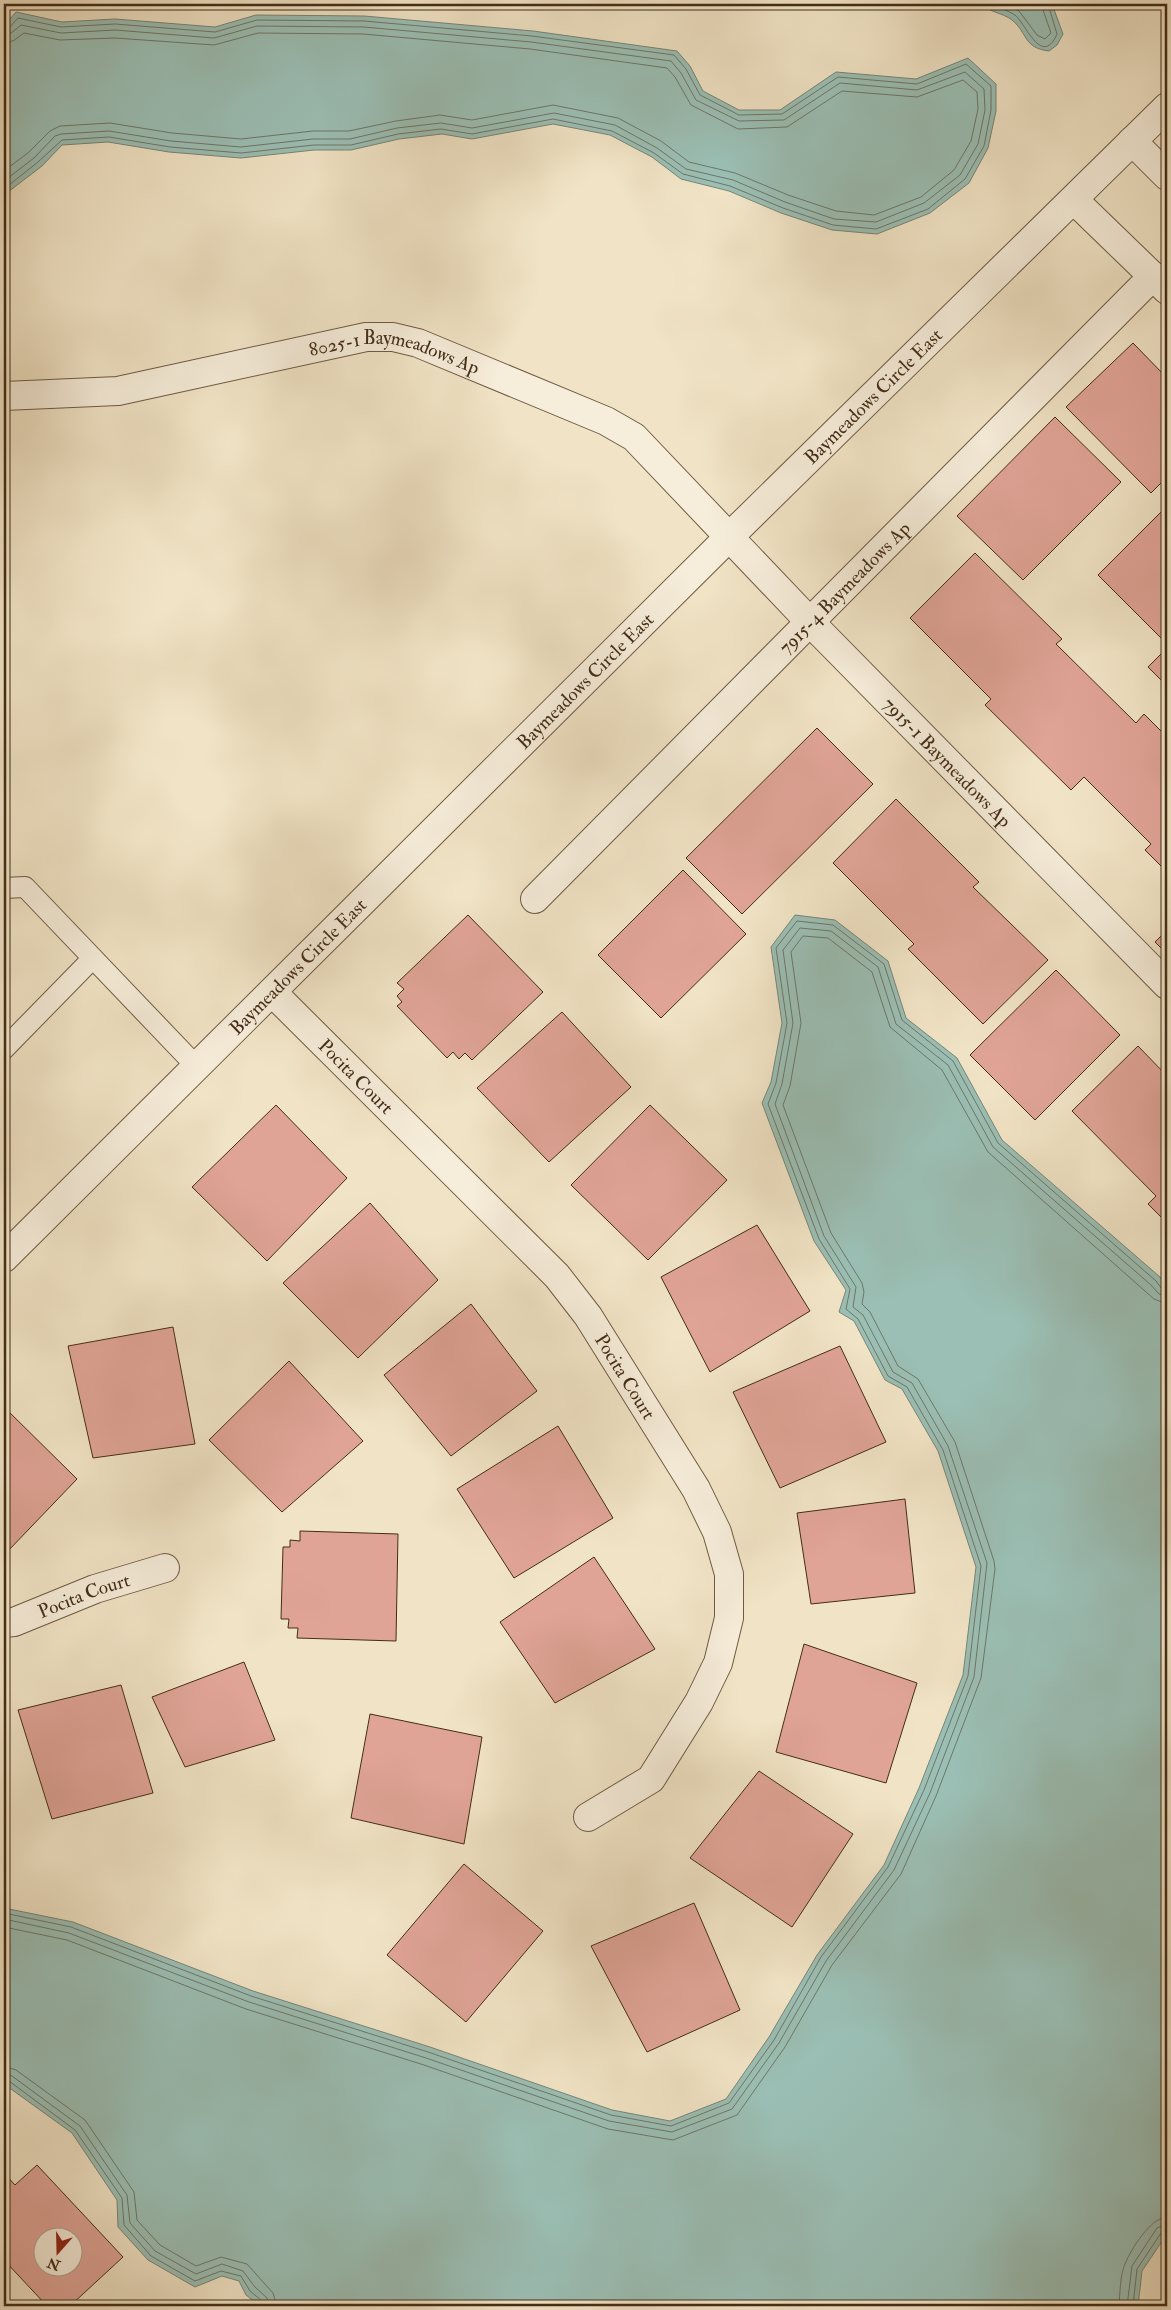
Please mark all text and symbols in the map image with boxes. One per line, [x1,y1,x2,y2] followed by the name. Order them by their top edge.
[799,324,948,470] street label: Baymeadows Circle East
[307,326,483,381] street label: 8025-1 Baymeadows Ap
[774,517,916,659] street label: 7915-4 Baymeadows Ap
[512,608,659,755] street label: Baymeadows Circle East
[877,692,1016,834] street label: 7915-1 Baymeadows Ap
[225,893,372,1040] street label: Baymeadows Circle East
[313,1034,398,1119] street label: Pocita Court
[589,1330,661,1424] street label: Pocita Court
[35,1568,133,1624] street label: Pocita Court
[32,2228,82,2278] north arrow
[44,2253,63,2274] text: N

